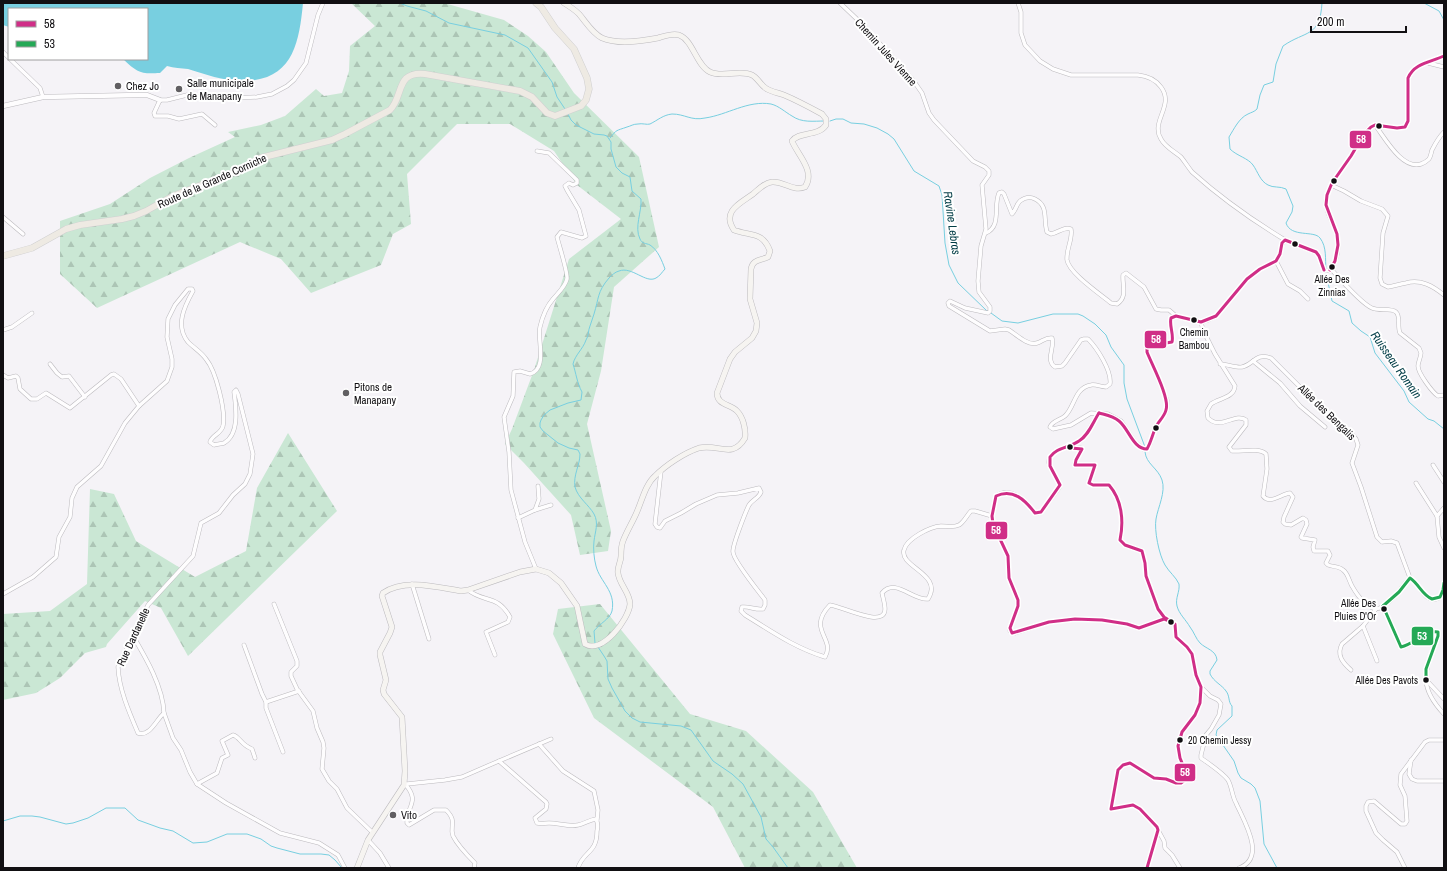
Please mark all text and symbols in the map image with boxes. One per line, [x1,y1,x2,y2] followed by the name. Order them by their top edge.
[8,8,148,60] legend
[1311,8,1406,34] scale bar
[1317,14,1344,30] text: 200 m
[852,15,920,89] street label: Chemin Jules Vienne
[44,16,55,32] text: 58
[44,36,55,52] text: 53
[187,76,254,103] place label: Salle municipale de Manapany
[126,79,159,93] place label: Chez Jo
[113,81,123,91] marker: Chez Jo
[174,84,184,94] marker: Salle municipale de Manapany
[1374,121,1384,131] unlabelled marker
[1349,130,1372,149] line badge: 58
[1356,132,1366,146] text: 58
[155,151,269,211] street label: Route de la Grande Corniche
[1329,176,1339,186] unlabelled marker
[940,190,964,256] water label: Ravine Lebras
[1290,239,1300,249] unlabelled marker
[1327,262,1337,272] marker: Allée Des Zinnias
[1313,273,1350,299] place label: Allée Des Zinnias
[1189,315,1199,325] marker: Chemin Bambou
[1179,326,1209,352] place label: Chemin Bambou
[1367,328,1425,402] water label: Ruisseau Romain
[1144,330,1167,349] line badge: 58
[1151,332,1161,346] text: 58
[354,380,397,407] place label: Pitons de Manapany
[1295,380,1359,443] street label: Allée des Bengalis
[341,388,351,398] marker: Pitons de Manapany
[1151,423,1161,433] unlabelled marker
[1065,442,1075,452] unlabelled marker
[985,521,1008,540] line badge: 58
[991,523,1001,537] text: 58
[1334,597,1376,623] place label: Allée Des Pluies D'Or
[1379,604,1389,614] marker: Allée Des Pluies D'Or
[113,606,153,668] street label: Rue Dardanelle
[1166,617,1176,627] unlabelled marker
[1411,626,1434,646] line badge: 53
[1417,629,1427,643] text: 53
[1355,674,1418,687] place label: Allée Des Pavots
[1421,675,1431,685] marker: Allée Des Pavots
[1188,734,1252,747] place label: 20 Chemin Jessy
[1175,735,1185,745] marker: 20 Chemin Jessy
[1174,763,1196,782] line badge: 58
[1180,765,1190,779] text: 58
[401,808,417,822] place label: Vito
[388,810,398,820] marker: Vito

